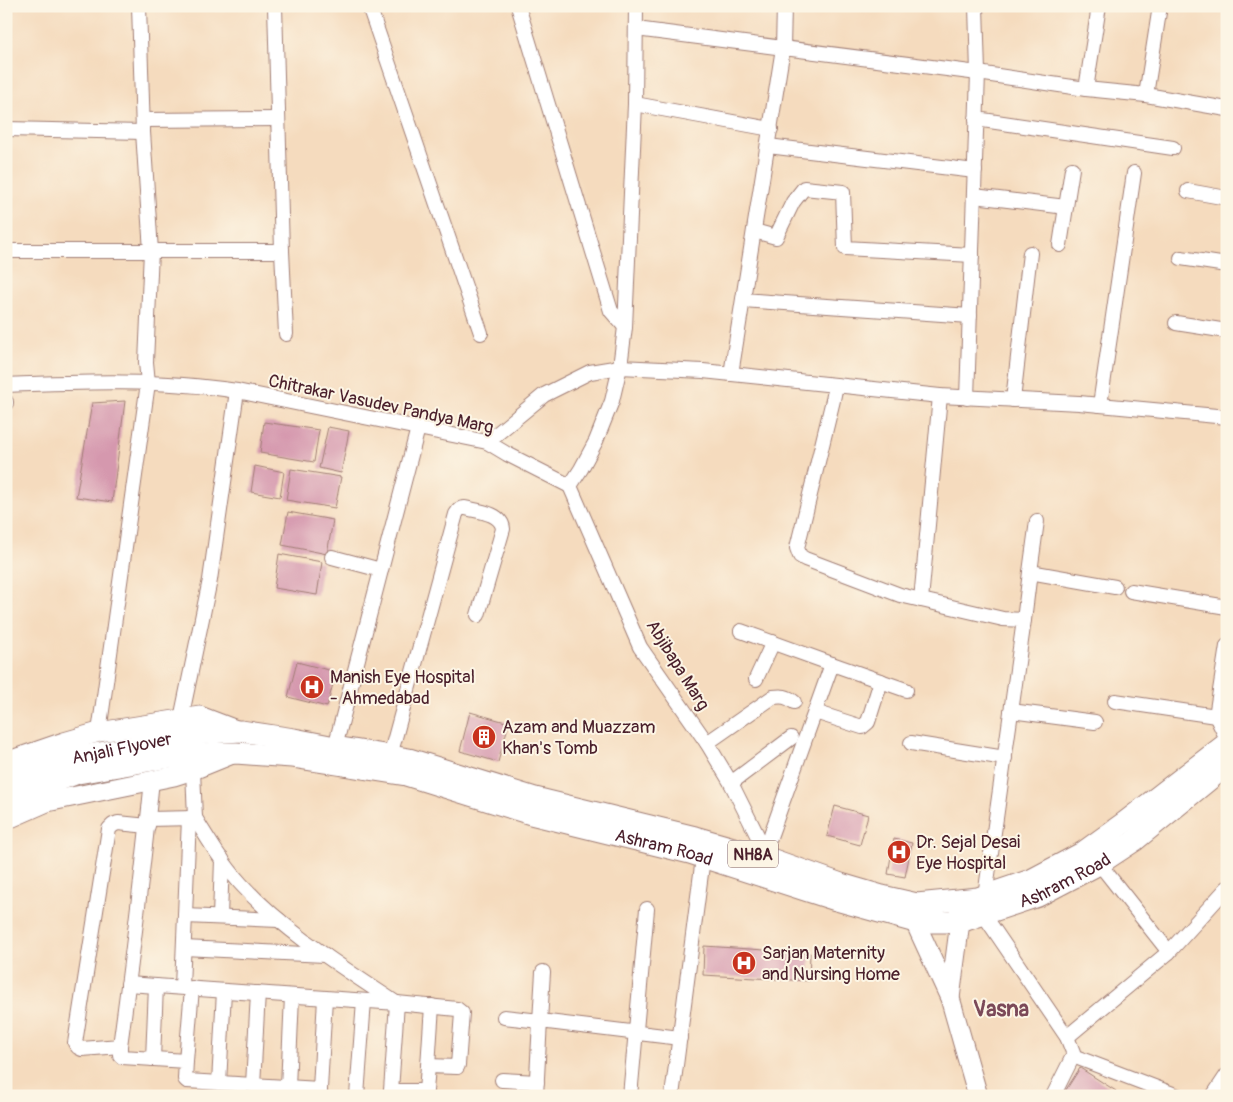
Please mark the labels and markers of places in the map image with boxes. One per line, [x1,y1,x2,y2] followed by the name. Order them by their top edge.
[330,666,475,710] place label: Manish Eye Hospital - Ahmedabad
[299,674,325,700] hospital icon: Manish Eye Hospital - Ahmedabad
[502,716,655,760] place label: Azam and Muazzam Khan's Tomb
[471,724,497,750] building icon: Azam and Muazzam Khan's Tomb
[916,831,1020,875] place label: Dr. Sejal Desai Eye Hospital
[886,839,912,865] hospital icon: Dr. Sejal Desai Eye Hospital
[762,942,900,986] place label: Sarjan Maternity and Nursing Home
[731,950,757,976] hospital icon: Sarjan Maternity and Nursing Home

